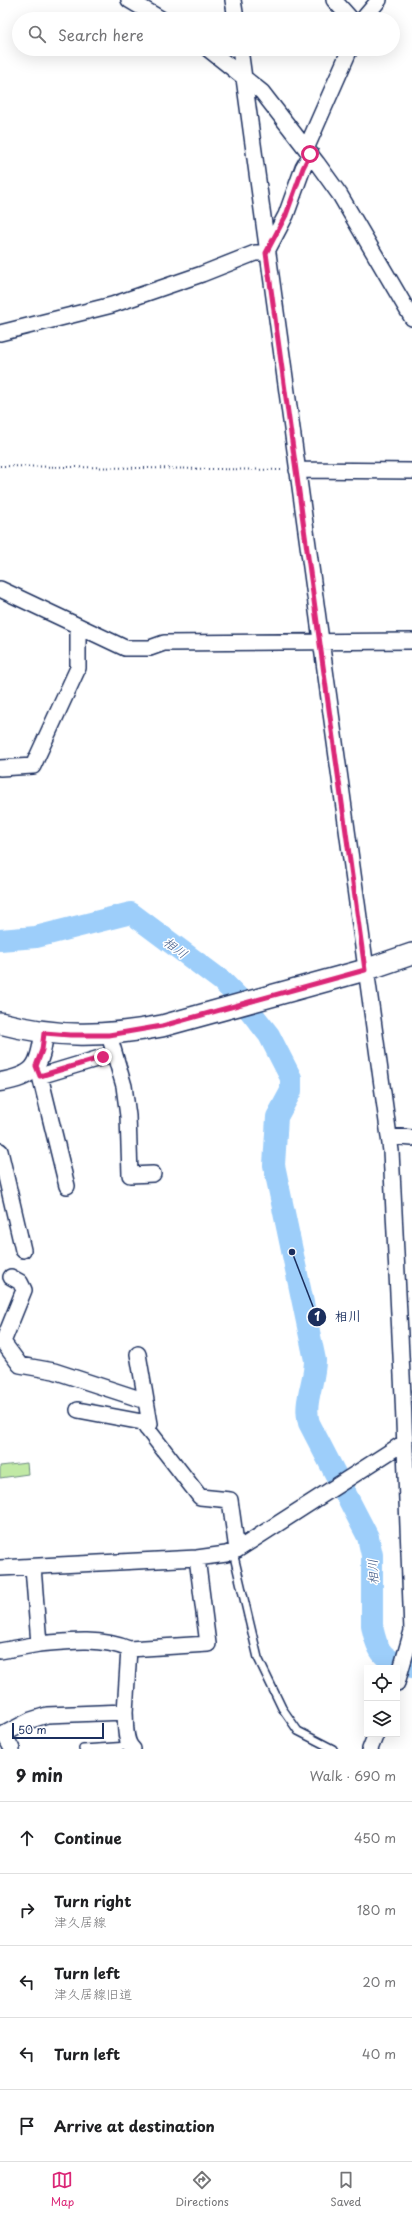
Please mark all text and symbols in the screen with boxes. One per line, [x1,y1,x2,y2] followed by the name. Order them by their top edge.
[12,12,400,56] search box
[26,23,48,45] icon: search
[58,23,144,46] text: Search here
[301,145,319,163] route start
[160,932,192,962] water label: 相川
[94,1048,112,1066] route end
[307,1304,369,1329] callout: 相川
[335,1306,361,1325] text: 相川
[314,1307,320,1325] text: 1
[362,1559,382,1585] water label: 相川
[364,1665,400,1737] map controls
[364,1665,400,1701] button: locate
[364,1701,400,1737] button: layers
[12,1721,104,1740] scale bar
[18,1721,47,1738] text: 50 m
[16,1762,63,1788] text: 9 min
[310,1766,396,1785] text: Walk · 690 m
[54,1826,122,1849] text: Continue
[16,1827,38,1849] icon: ahead
[354,1828,396,1847] text: 450 m
[54,1889,131,1912] text: Turn right
[16,1899,38,1921] icon: right
[357,1900,396,1919] text: 180 m
[54,1912,106,1931] text: 津久居線
[54,1961,120,1984] text: Turn left
[16,1971,38,1993] icon: left
[362,1972,396,1991] text: 20 m
[54,1984,132,2003] text: 津久居線旧道
[54,2042,120,2065] text: Turn left
[16,2043,38,2065] icon: left
[362,2044,396,2063] text: 40 m
[54,2114,215,2137] text: Arrive at destination
[16,2115,38,2137] icon: arrive
[51,2169,74,2210] tab: Map
[175,2169,229,2210] tab: Directions
[330,2169,361,2210] tab: Saved

